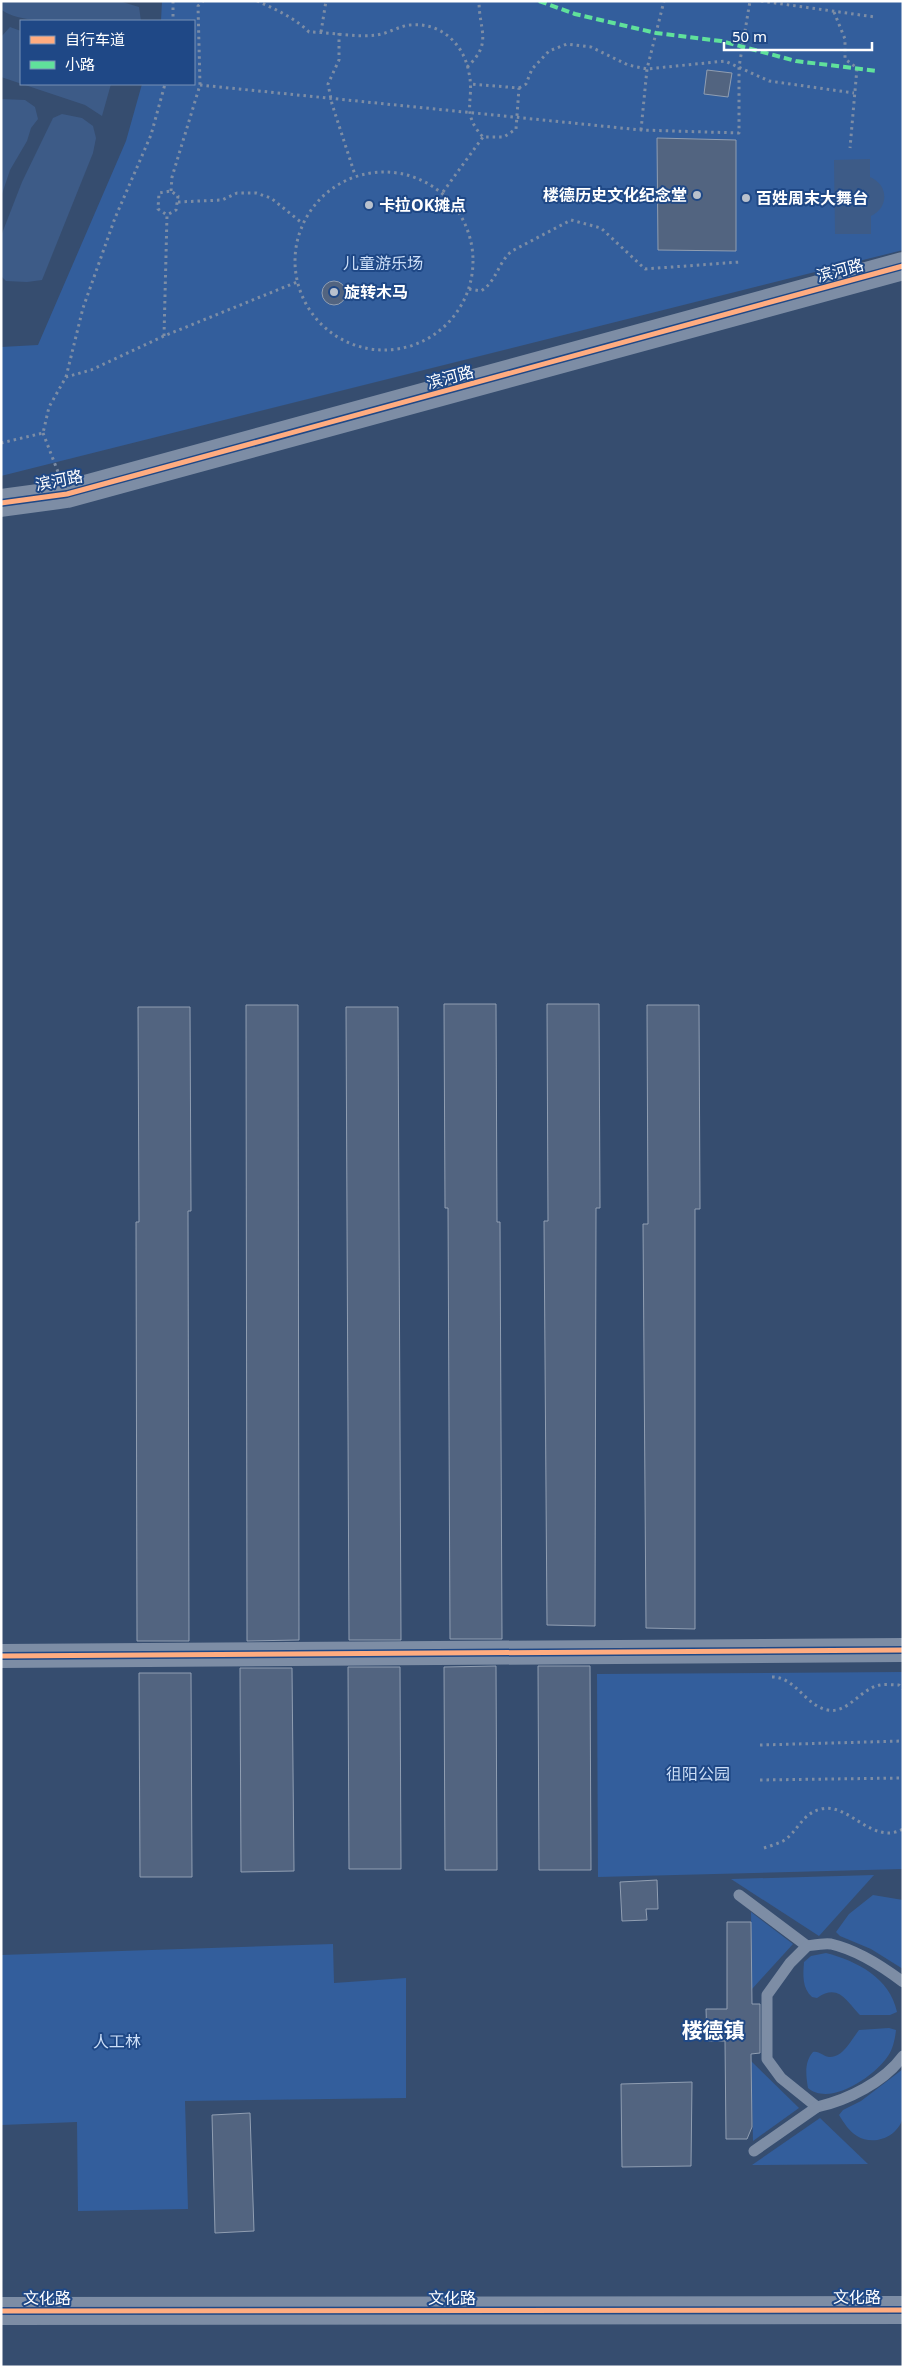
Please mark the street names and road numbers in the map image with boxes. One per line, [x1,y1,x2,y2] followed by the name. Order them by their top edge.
[814,253,866,287] street label: 滨河路
[424,360,476,394] street label: 滨河路
[33,465,85,495] street label: 滨河路
[833,2286,881,2308] street label: 文化路
[23,2287,71,2309] street label: 文化路
[428,2287,476,2309] street label: 文化路

